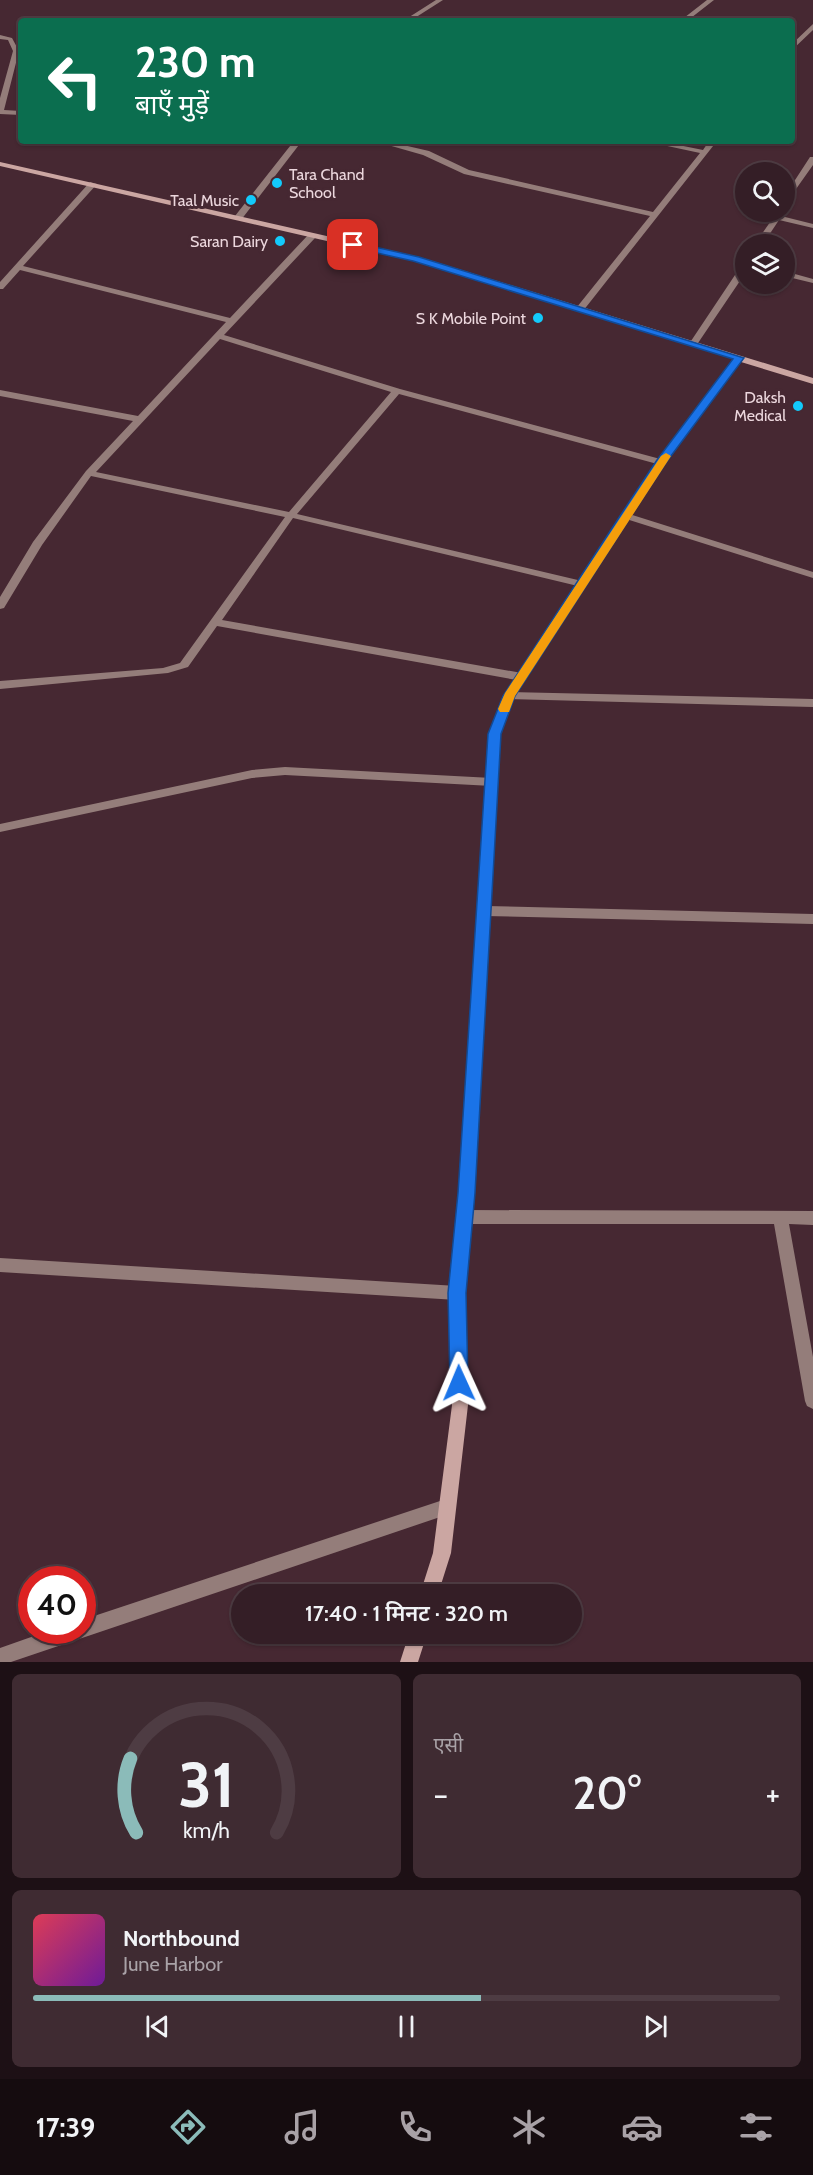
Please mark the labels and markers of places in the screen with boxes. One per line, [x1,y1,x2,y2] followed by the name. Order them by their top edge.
[289,165,365,202] place label: Tara Chand School
[270,176,284,190] marker: Tara Chand School
[170,191,239,210] place label: Taal Music
[244,193,258,207] marker: Taal Music
[327,219,378,270] pin
[190,232,268,251] place label: Saran Dairy
[273,234,287,248] marker: Saran Dairy
[416,309,527,328] place label: S K Mobile Point
[531,311,545,325] marker: S K Mobile Point
[734,388,786,425] place label: Daksh Medical
[791,399,805,413] marker: Daksh Medical

